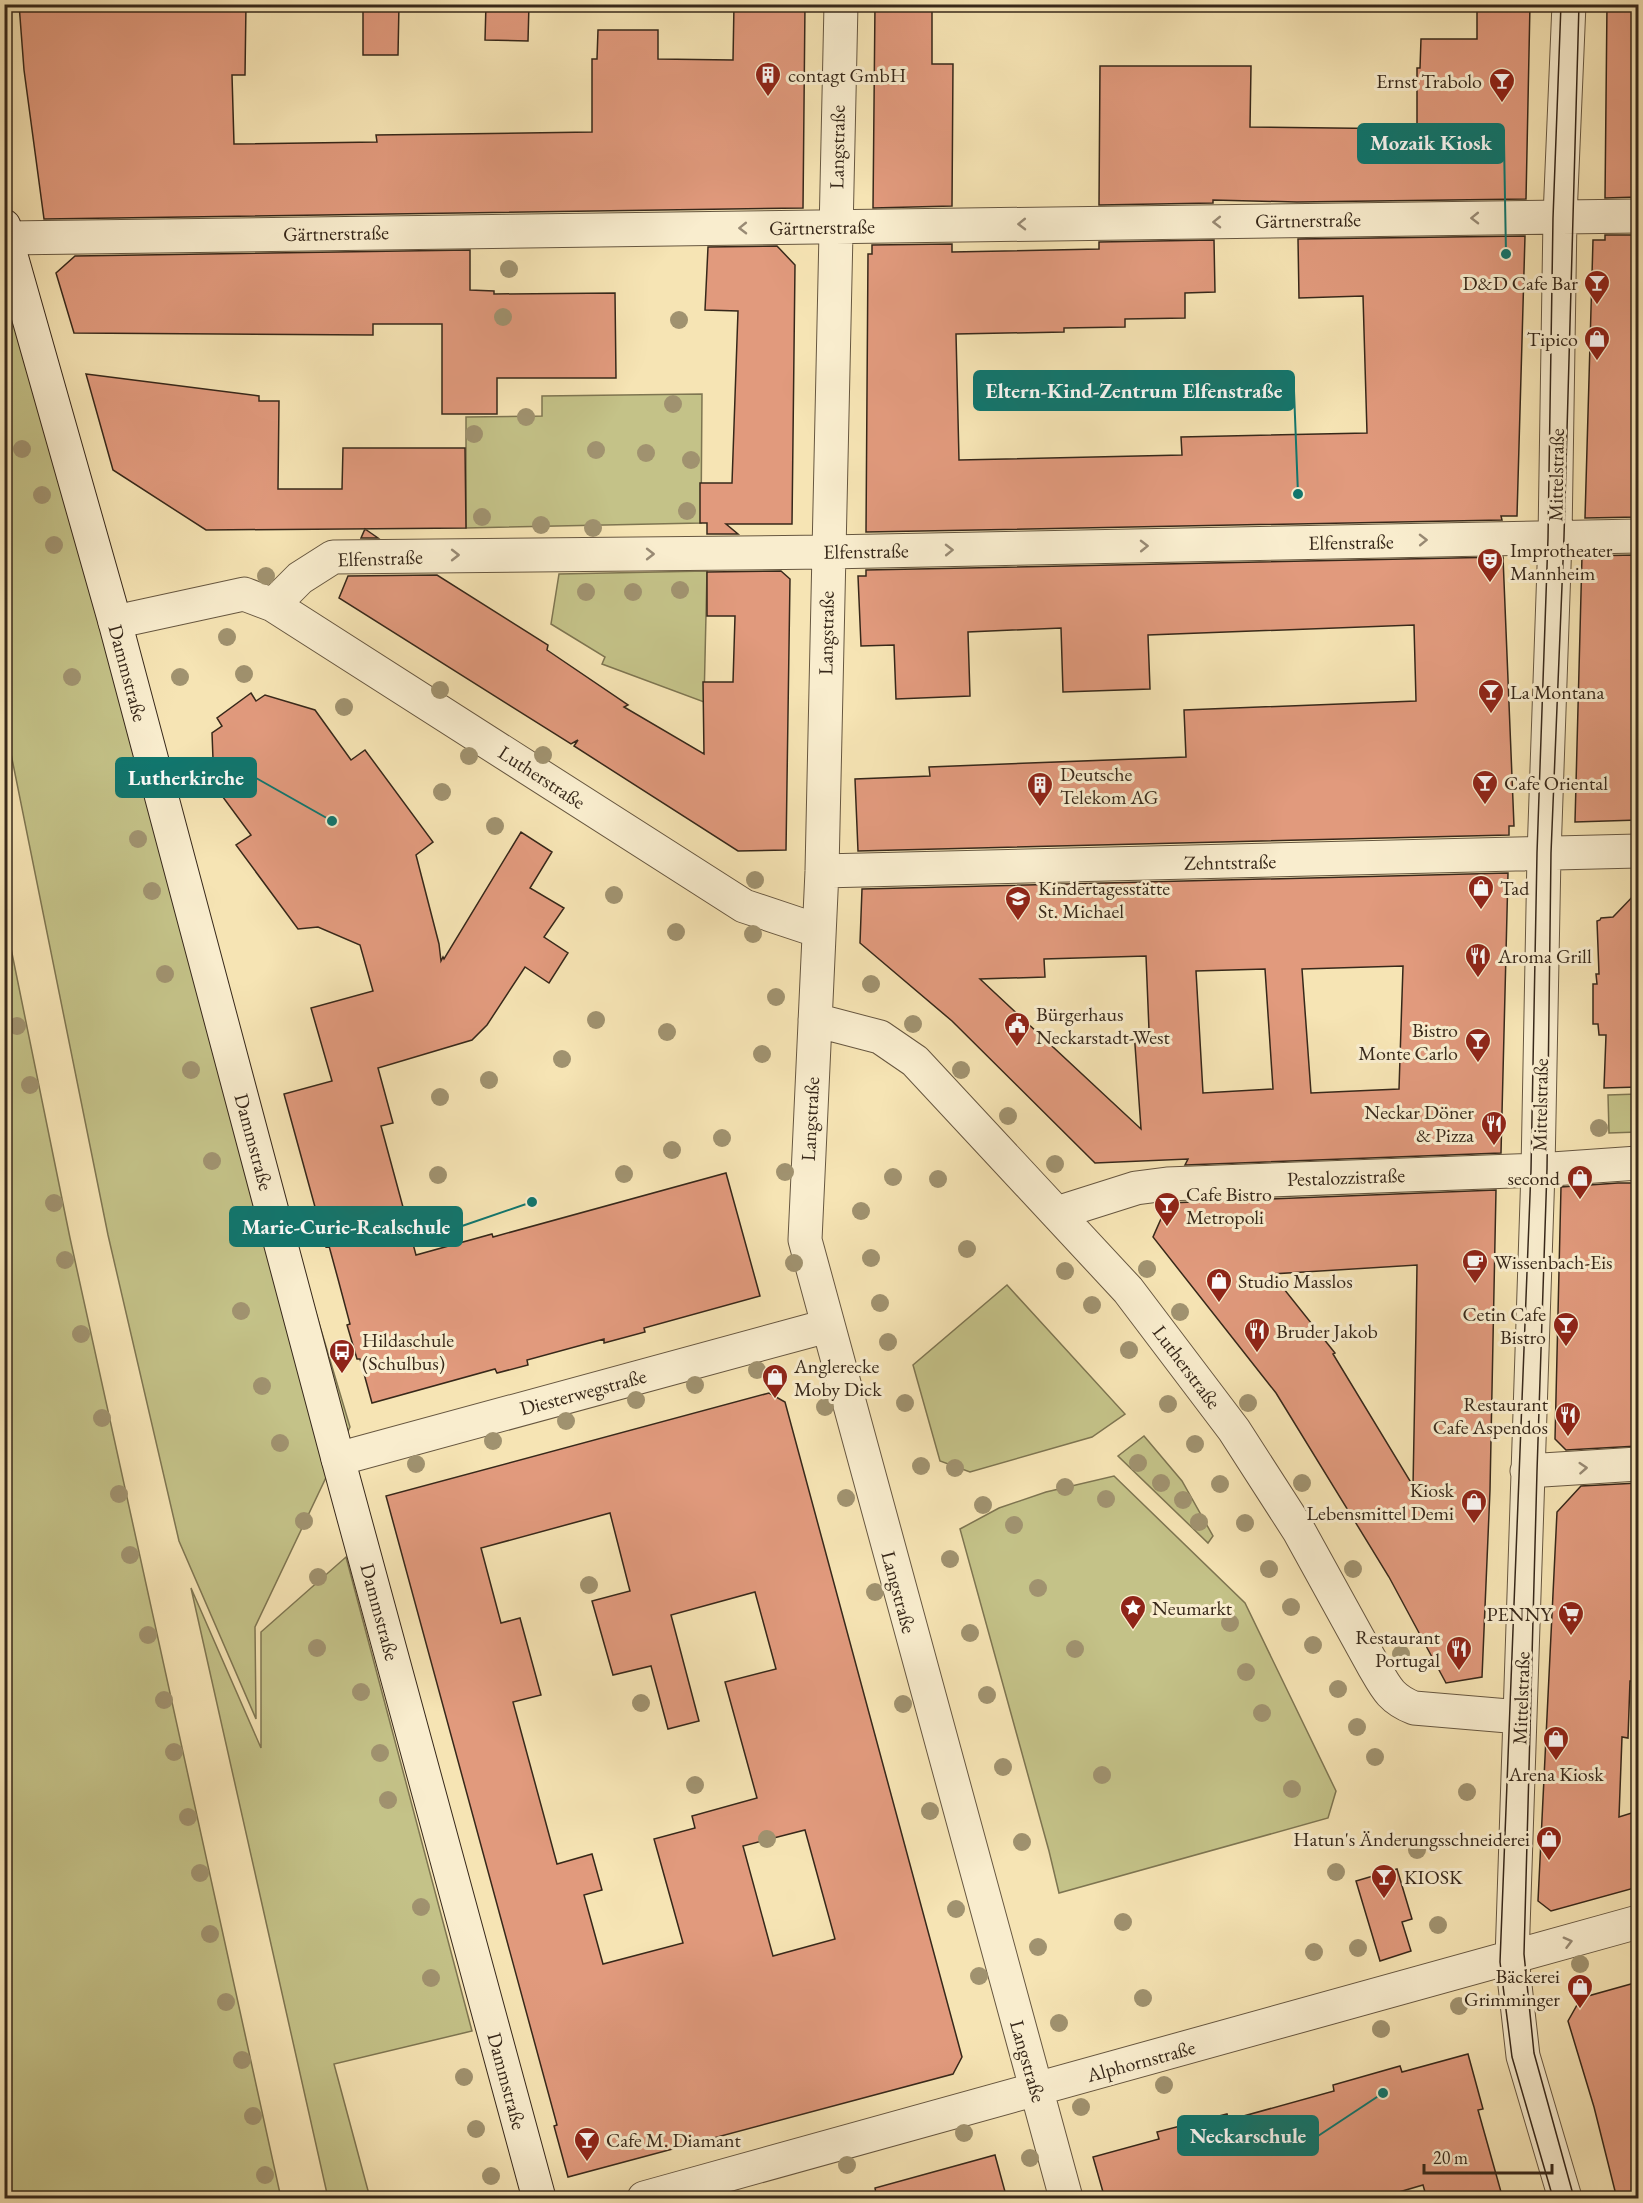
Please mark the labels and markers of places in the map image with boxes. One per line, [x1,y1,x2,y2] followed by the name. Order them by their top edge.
[753,60,783,98] building icon: contagt GmbH
[788,62,906,88] place label: contagt GmbH
[1487,66,1517,104] bar icon: Ernst Trabolo
[1376,68,1482,94] place label: Ernst Trabolo
[1358,124,1504,163] callout: Mozaik Kiosk
[1582,268,1612,306] bar icon: D&D Cafe Bar
[1462,270,1578,296] place label: D&D Cafe Bar
[1582,324,1612,362] shop icon: Tipico
[1527,326,1578,352] place label: Tipico
[974,371,1294,410] callout: Eltern-Kind-Zentrum Elfenstraße
[1510,537,1613,586] place label: Improtheater Mannheim
[1475,546,1505,584] theatre icon: Improtheater Mannheim
[1476,677,1506,715] bar icon: La Montana
[1510,679,1605,705] place label: La Montana
[116,758,256,797] callout: Lutherkirche
[1060,761,1158,810] place label: Deutsche Telekom AG
[1470,768,1500,806] bar icon: Cafe Oriental
[1025,770,1055,808] building icon: Deutsche Telekom AG
[1504,770,1608,796] place label: Cafe Oriental
[1466,873,1496,911] shop icon: Tad
[1038,875,1170,924] place label: Kindertagesstätte St. Michael
[1500,875,1530,901] place label: Tad
[1003,884,1033,922] school or university icon: Kindertagesstätte St. Michael
[1463,941,1493,979] restaurant icon: Aroma Grill
[1497,943,1592,969] place label: Aroma Grill
[1036,1001,1170,1050] place label: Bürgerhaus Neckarstadt-West
[1002,1010,1032,1048] public building icon: Bürgerhaus Neckarstadt-West
[1358,1017,1458,1066] place label: Bistro Monte Carlo
[1463,1026,1493,1064] bar icon: Bistro Monte Carlo
[1364,1099,1474,1148] place label: Neckar Döner & Pizza
[1479,1109,1509,1147] restaurant icon: Neckar Döner & Pizza
[1565,1163,1595,1201] shop icon: second
[1508,1165,1561,1191] place label: second
[1186,1181,1272,1230] place label: Cafe Bistro Metropoli
[1152,1190,1182,1228] bar icon: Cafe Bistro Metropoli
[230,1207,462,1246] callout: Marie-Curie-Realschule
[1460,1247,1490,1285] cafe icon: Wissenbach-Eis
[1494,1249,1613,1275] place label: Wissenbach-Eis
[1204,1266,1234,1304] shop icon: Studio Masslos
[1238,1268,1353,1294] place label: Studio Masslos
[1462,1301,1546,1350] place label: Cetin Cafe Bistro
[1551,1310,1581,1348] bar icon: Cetin Cafe Bistro
[1242,1316,1272,1354] restaurant icon: Bruder Jakob
[1276,1318,1378,1344] place label: Bruder Jakob
[362,1327,454,1376] place label: Hildaschule (Schulbus)
[327,1337,357,1375] bus stop icon: Hildaschule (Schulbus)
[793,1353,882,1402] place label: Anglerecke Moby Dick
[760,1362,790,1400] shop icon: Anglerecke Moby Dick
[1433,1391,1549,1440] place label: Restaurant Cafe Aspendos
[1553,1400,1583,1438] restaurant icon: Restaurant Cafe Aspendos
[1306,1477,1455,1526] place label: Kiosk Lebensmittel Demi
[1459,1487,1489,1525] shop icon: Kiosk Lebensmittel Demi
[1118,1593,1148,1631] place icon: Neumarkt
[1152,1595,1233,1621] place label: Neumarkt
[1556,1599,1586,1637] supermarket icon: PENNY
[1486,1601,1553,1627] place label: PENNY
[1355,1624,1441,1673] place label: Restaurant Portugal
[1444,1634,1474,1672] restaurant icon: Restaurant Portugal
[1541,1724,1571,1762] shop icon: Arena Kiosk
[1507,1761,1604,1787] place label: Arena Kiosk
[1534,1824,1564,1862] shop icon: Hatun's Änderungsschneiderei
[1293,1826,1530,1852] place label: Hatun's Änderungsschneiderei
[1369,1862,1399,1900] bar icon: KIOSK
[1404,1864,1463,1890] place label: KIOSK
[1464,1963,1560,2012] place label: Bäckerei Grimminger
[1565,1972,1595,2010] shop icon: Bäckerei Grimminger
[1178,2116,1318,2155] callout: Neckarschule
[572,2125,602,2163] bar icon: Cafe M. Diamant
[606,2127,742,2153] place label: Cafe M. Diamant

